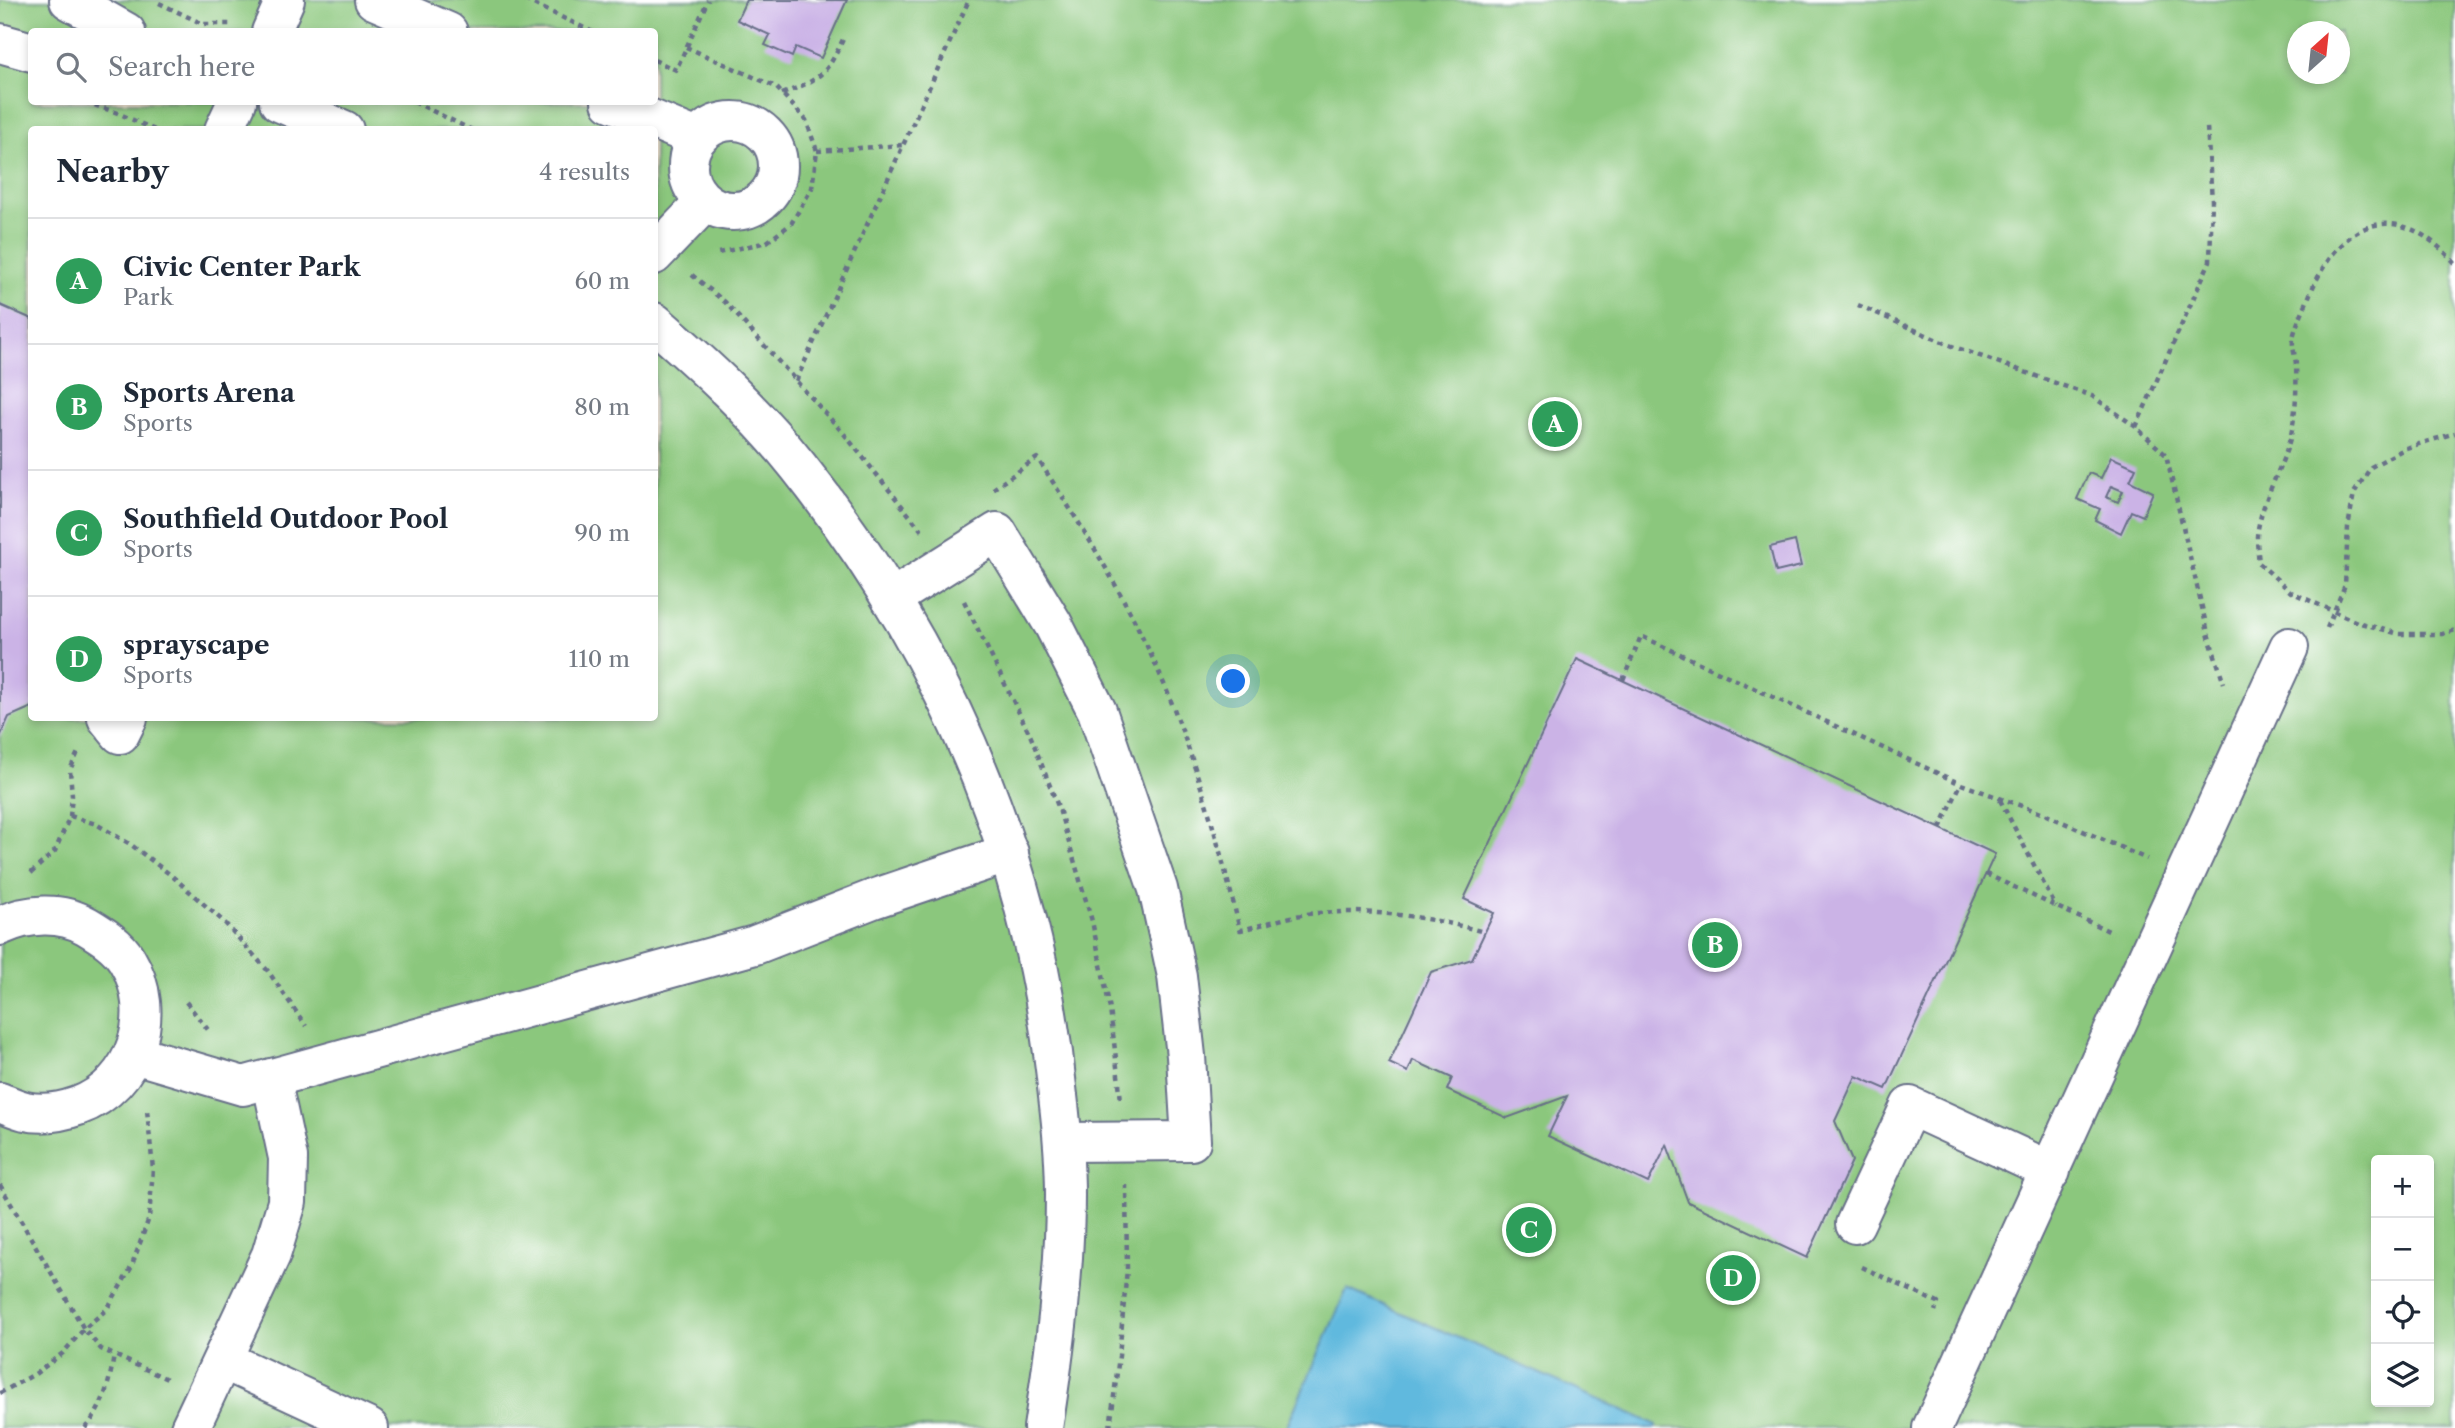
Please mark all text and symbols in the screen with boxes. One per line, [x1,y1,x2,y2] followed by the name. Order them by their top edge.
[2287,21,2350,84] north arrow
[28,28,658,105] search box
[52,48,90,86] icon: search
[108,51,255,83] text: Search here
[56,153,169,190] text: Nearby
[539,158,630,186] text: 4 results
[123,251,360,283] text: Civic Center Park
[70,267,88,295] text: A
[574,267,630,295] text: 60 m
[123,283,173,311] text: Park
[123,377,295,409] text: Sports Arena
[70,393,88,421] text: B
[574,393,630,421] text: 80 m
[1532,398,1578,450] pin: A
[123,409,193,437] text: Sports
[123,503,448,535] text: Southfield Outdoor Pool
[70,519,88,547] text: C
[574,519,630,547] text: 90 m
[123,535,193,563] text: Sports
[123,629,270,661] text: sprayscape
[69,645,89,673] text: D
[569,645,630,673] text: 110 m
[123,661,193,689] text: Sports
[1216,664,1250,698] your location
[1692,919,1738,971] pin: B
[2371,1155,2434,1407] map controls
[2371,1155,2434,1218] button: +
[1506,1204,1552,1256] pin: C
[2371,1218,2434,1281] button: −
[1710,1252,1756,1304] pin: D
[2371,1281,2434,1344] button: locate
[2371,1344,2434,1407] button: layers

